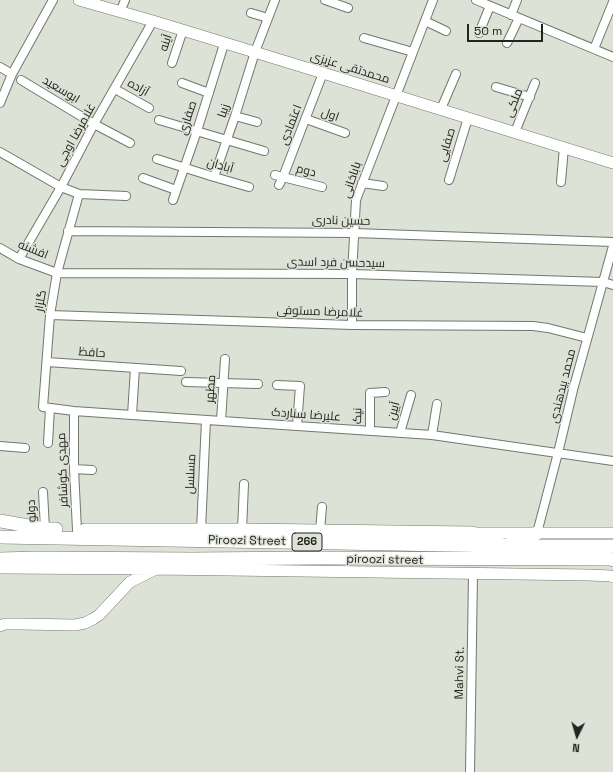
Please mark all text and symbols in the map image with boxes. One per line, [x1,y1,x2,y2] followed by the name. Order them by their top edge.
[469,16,545,42] scale bar
[474,23,502,39] text: 50 m
[157,33,175,53] street label: آینه
[309,49,391,87] street label: محمدتقی عزیزی
[40,73,82,107] street label: ابوسعید
[125,76,151,100] street label: آزاده
[502,86,526,120] street label: ملکی
[176,99,200,137] street label: صفاری
[53,101,99,169] street label: غلامرضا اوجی
[215,102,233,120] street label: زیبا
[277,103,305,147] street label: اعتمادی
[319,105,341,125] street label: اول
[435,126,459,164] street label: صفایی
[205,155,235,177] street label: آبادان
[339,160,365,200] street label: باباخانی
[295,162,317,180] street label: دوم
[312,213,370,229] street label: حسین نادری
[16,237,50,263] street label: افشنه
[287,255,385,271] street label: سیدحسن فرد اسدی
[32,289,50,313] street label: گلزار
[276,303,364,321] street label: غلامرضا مستوفی
[78,345,106,361] street label: حافظ
[547,347,579,425] street label: محمد بیدهندی
[203,374,219,404] street label: مطهر
[385,400,403,422] street label: آیین
[271,405,341,425] street label: علیرضا سناردک
[351,408,365,424] street label: نیک
[55,432,71,508] street label: مهدی کوشافر
[183,453,199,495] street label: مسلسل
[24,499,40,523] street label: دولو
[208,533,286,549] street label: Piroozi Street
[292,533,322,551] road number: 266
[346,552,424,568] street label: piroozi street
[452,646,468,700] street label: Mahvi St.
[557,716,597,756] north arrow
[572,741,580,755] text: N

